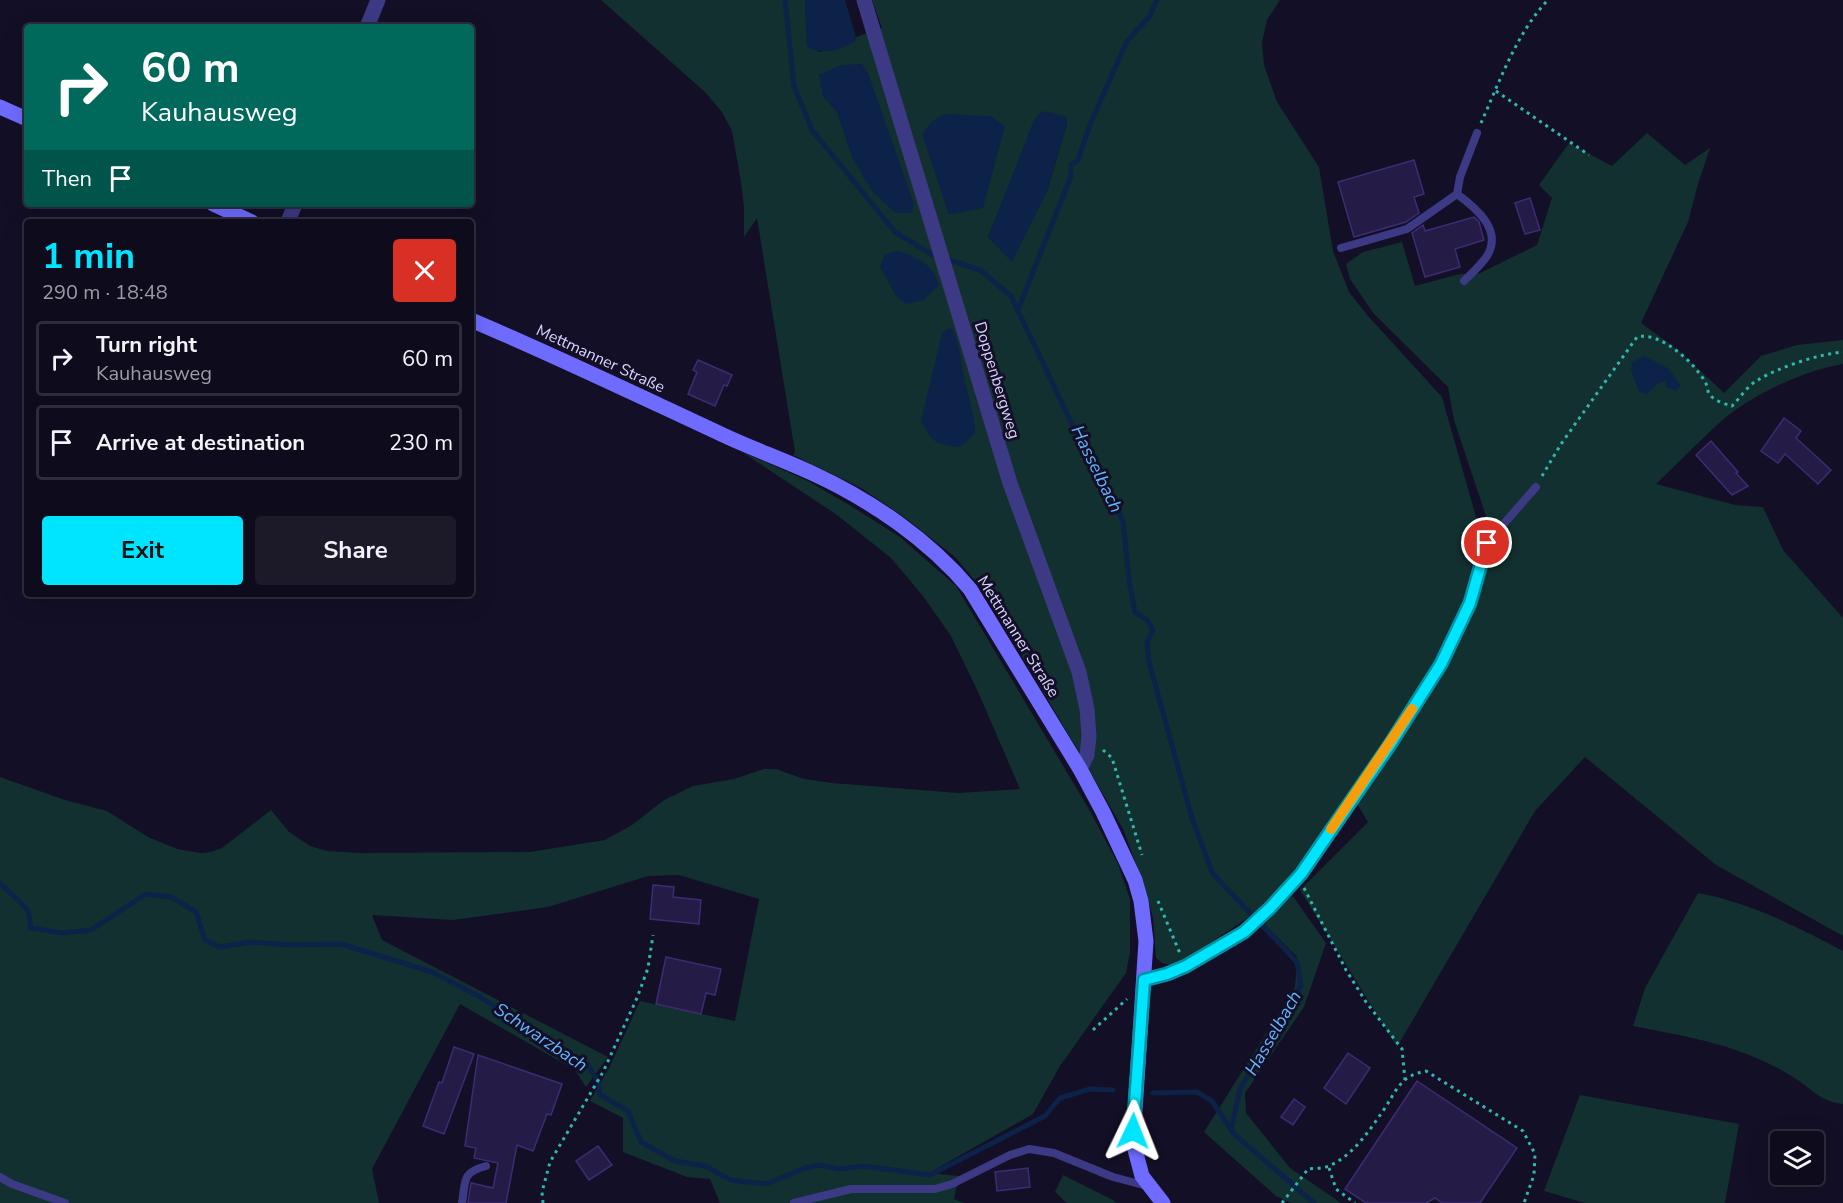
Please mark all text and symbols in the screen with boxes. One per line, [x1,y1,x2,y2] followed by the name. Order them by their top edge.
[141,40,240,97] text: 60 m
[42,48,120,126] icon: right
[141,94,298,131] text: Kauhausweg
[104,162,137,195] icon: arrive
[42,164,92,194] text: Then
[42,232,135,281] text: 1 min
[393,239,456,302] button: close
[42,279,168,306] text: 290 m · 18:48
[533,319,669,398] street label: Mettmanner Straße
[969,319,1025,441] street label: Doppenbergweg
[96,330,197,360] text: Turn right
[45,342,78,375] icon: right
[402,344,453,374] text: 60 m
[96,360,212,387] text: Kauhausweg
[1066,421,1128,517] water label: Hasselbach
[45,426,78,459] icon: arrive
[96,428,305,458] text: Arrive at destination
[389,428,453,458] text: 230 m
[42,516,243,585] button: Exit
[255,516,456,585] button: Share
[1461,517,1512,568] pin
[1470,526,1503,559] icon: arrive
[972,571,1065,702] street label: Mettmanner Straße
[1239,986,1307,1080] water label: Hasselbach
[490,997,592,1077] water label: Schwarzbach
[1101,1099,1165,1163] position arrow
[1770,1131,1824,1185] map controls
[1770,1131,1824,1185] button: layers

